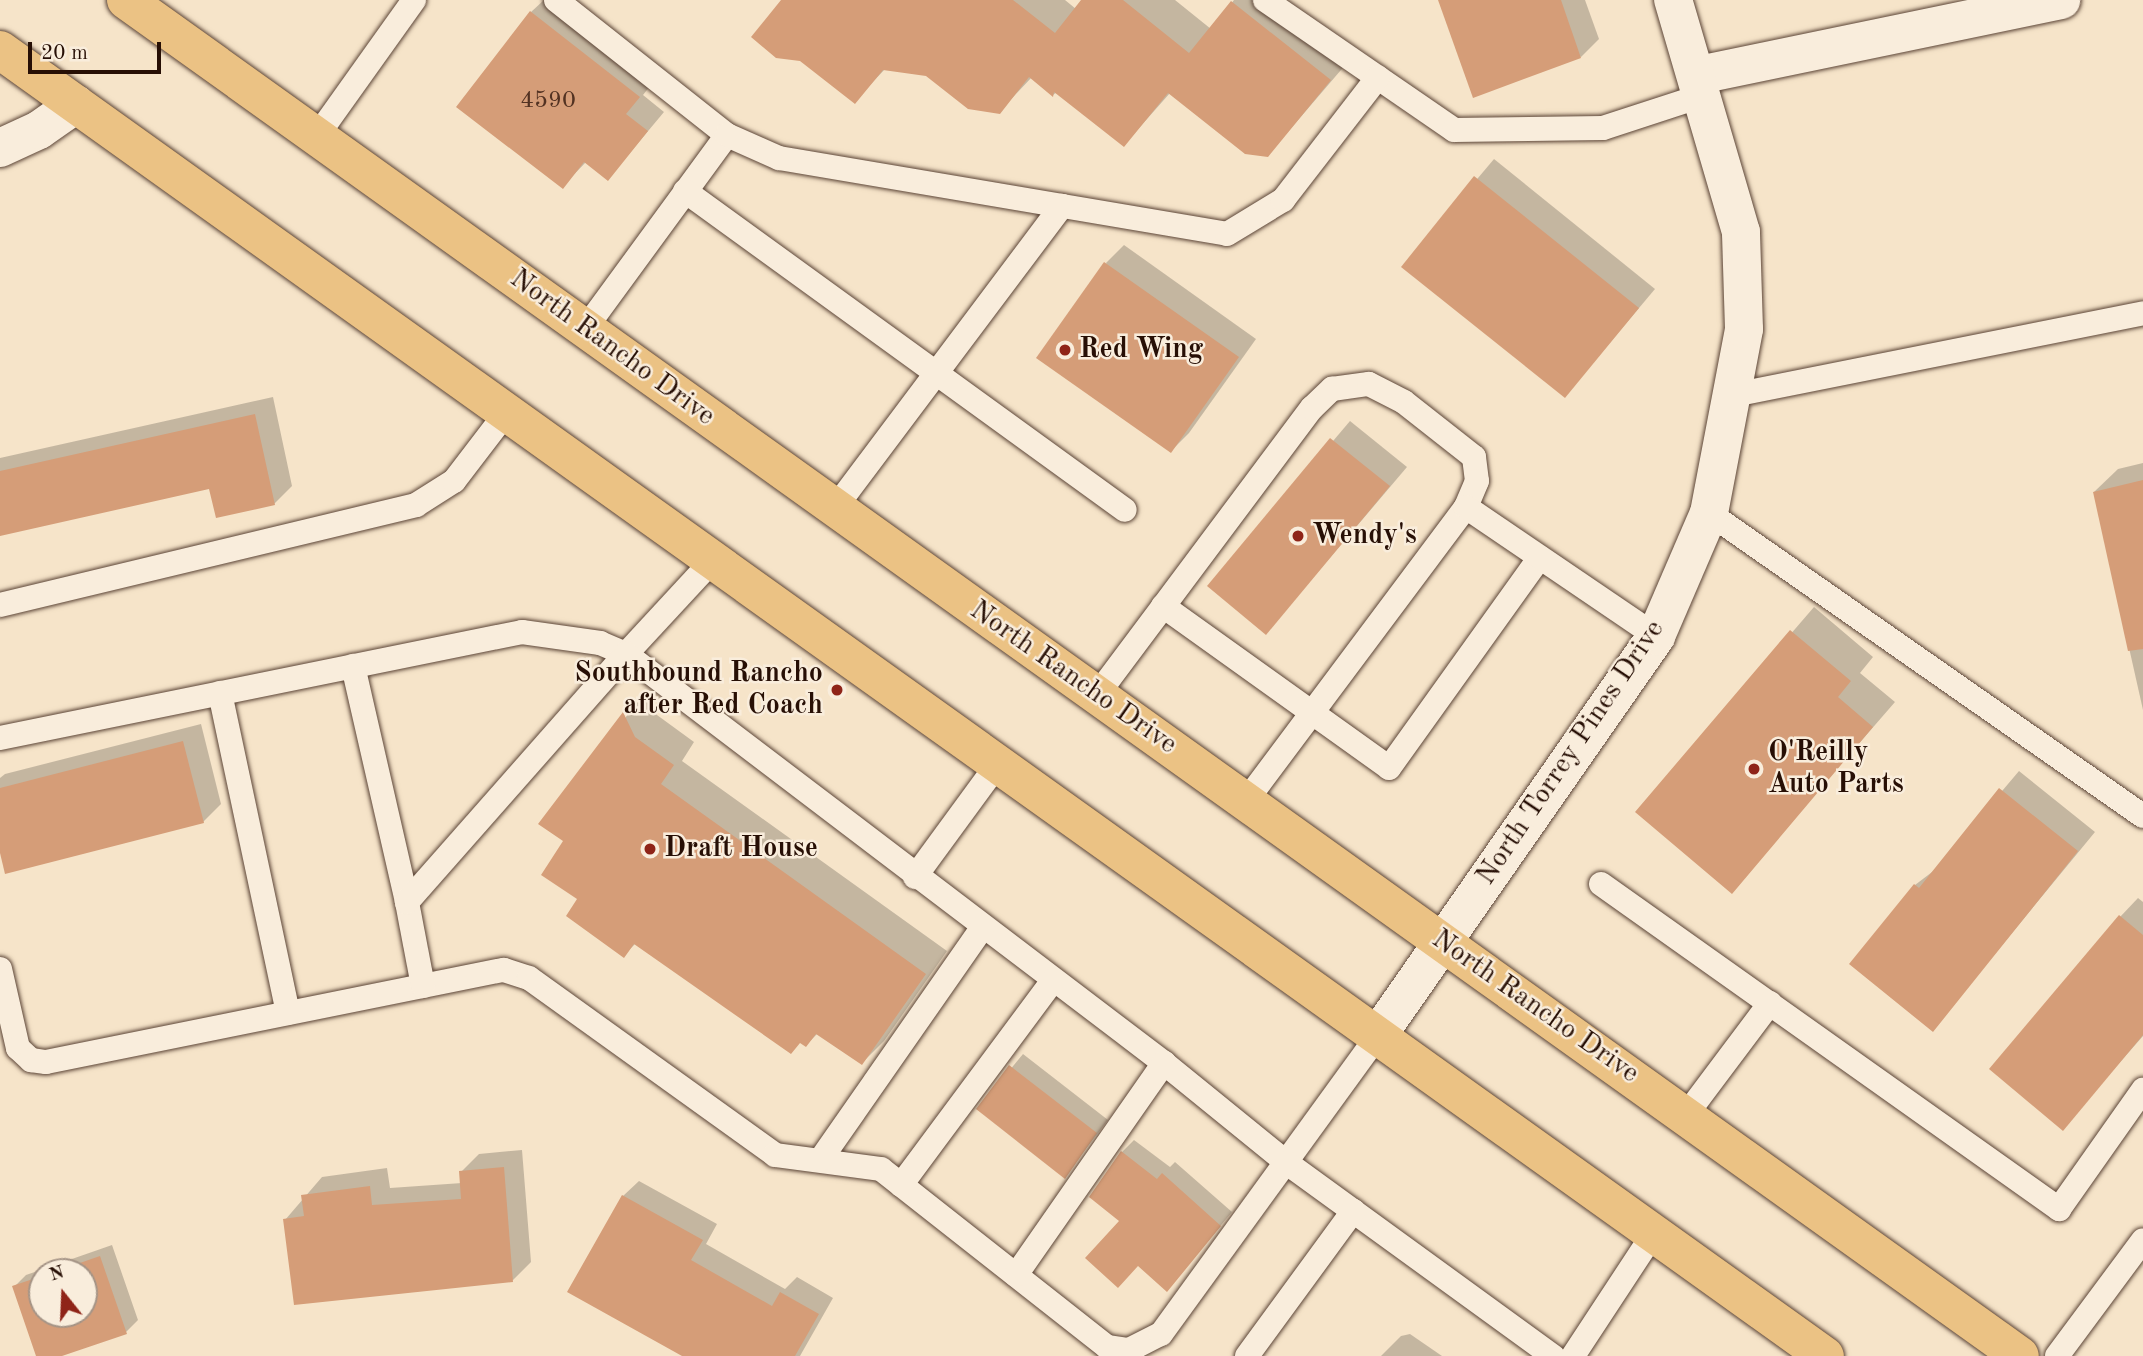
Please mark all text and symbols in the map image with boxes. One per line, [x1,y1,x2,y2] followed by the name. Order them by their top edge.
[32,28,164,72] scale bar
[41,43,88,64] text: 20 m
[520,88,576,116] house number: 4590
[503,262,721,434] street label: North Rancho Drive
[1079,333,1203,367] place label: Red Wing
[1057,342,1073,358] marker: Red Wing
[1312,519,1417,553] place label: Wendy's
[1290,528,1306,544] marker: Wendy's
[963,594,1183,762] street label: North Rancho Drive
[1470,614,1672,892] street label: North Torrey Pines Drive
[574,657,823,723] place label: Southbound Rancho after Red Coach
[829,682,845,698] marker: Southbound Rancho after Red Coach
[1768,736,1904,802] place label: O'Reilly Auto Parts
[1746,761,1762,777] marker: O'Reilly Auto Parts
[664,832,818,866] place label: Draft House
[642,841,658,857] marker: Draft House
[1425,923,1645,1091] street label: North Rancho Drive
[28,1258,98,1328] north arrow
[47,1263,67,1286] text: N

